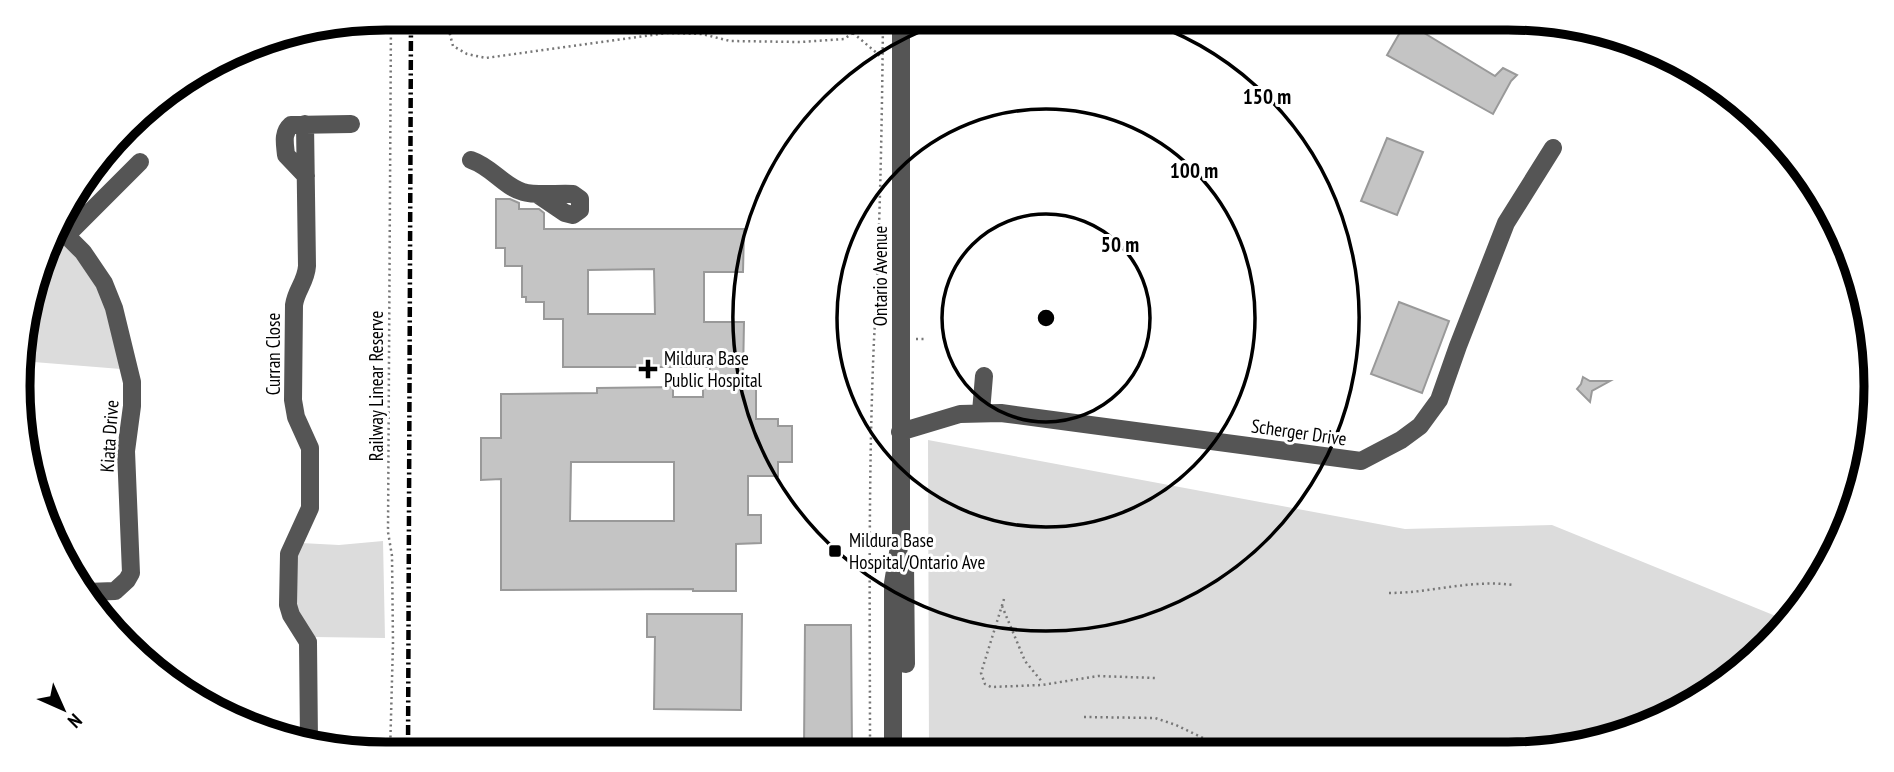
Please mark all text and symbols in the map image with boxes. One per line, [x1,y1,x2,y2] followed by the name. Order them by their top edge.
[1243,83,1291,110] text: 150 m
[1170,157,1218,184] text: 100 m
[868,225,892,326] street label: Ontario Avenue
[1101,231,1139,258] text: 50 m
[1034,306,1058,330] centre of rings
[364,311,388,461] street label: Railway Linear Reserve
[261,313,285,395] street label: Curran Close
[664,346,763,392] place label: Mildura Base Public Hospital
[638,359,658,379] marker: Mildura Base Public Hospital
[95,399,124,473] street label: Kiata Drive
[1250,413,1348,451] street label: Scherger Drive
[849,528,985,574] place label: Mildura Base Hospital/Ontario Ave
[827,543,843,559] marker: Mildura Base Hospital/Ontario Ave
[28,674,98,744] north arrow
[63,709,87,733] text: N

